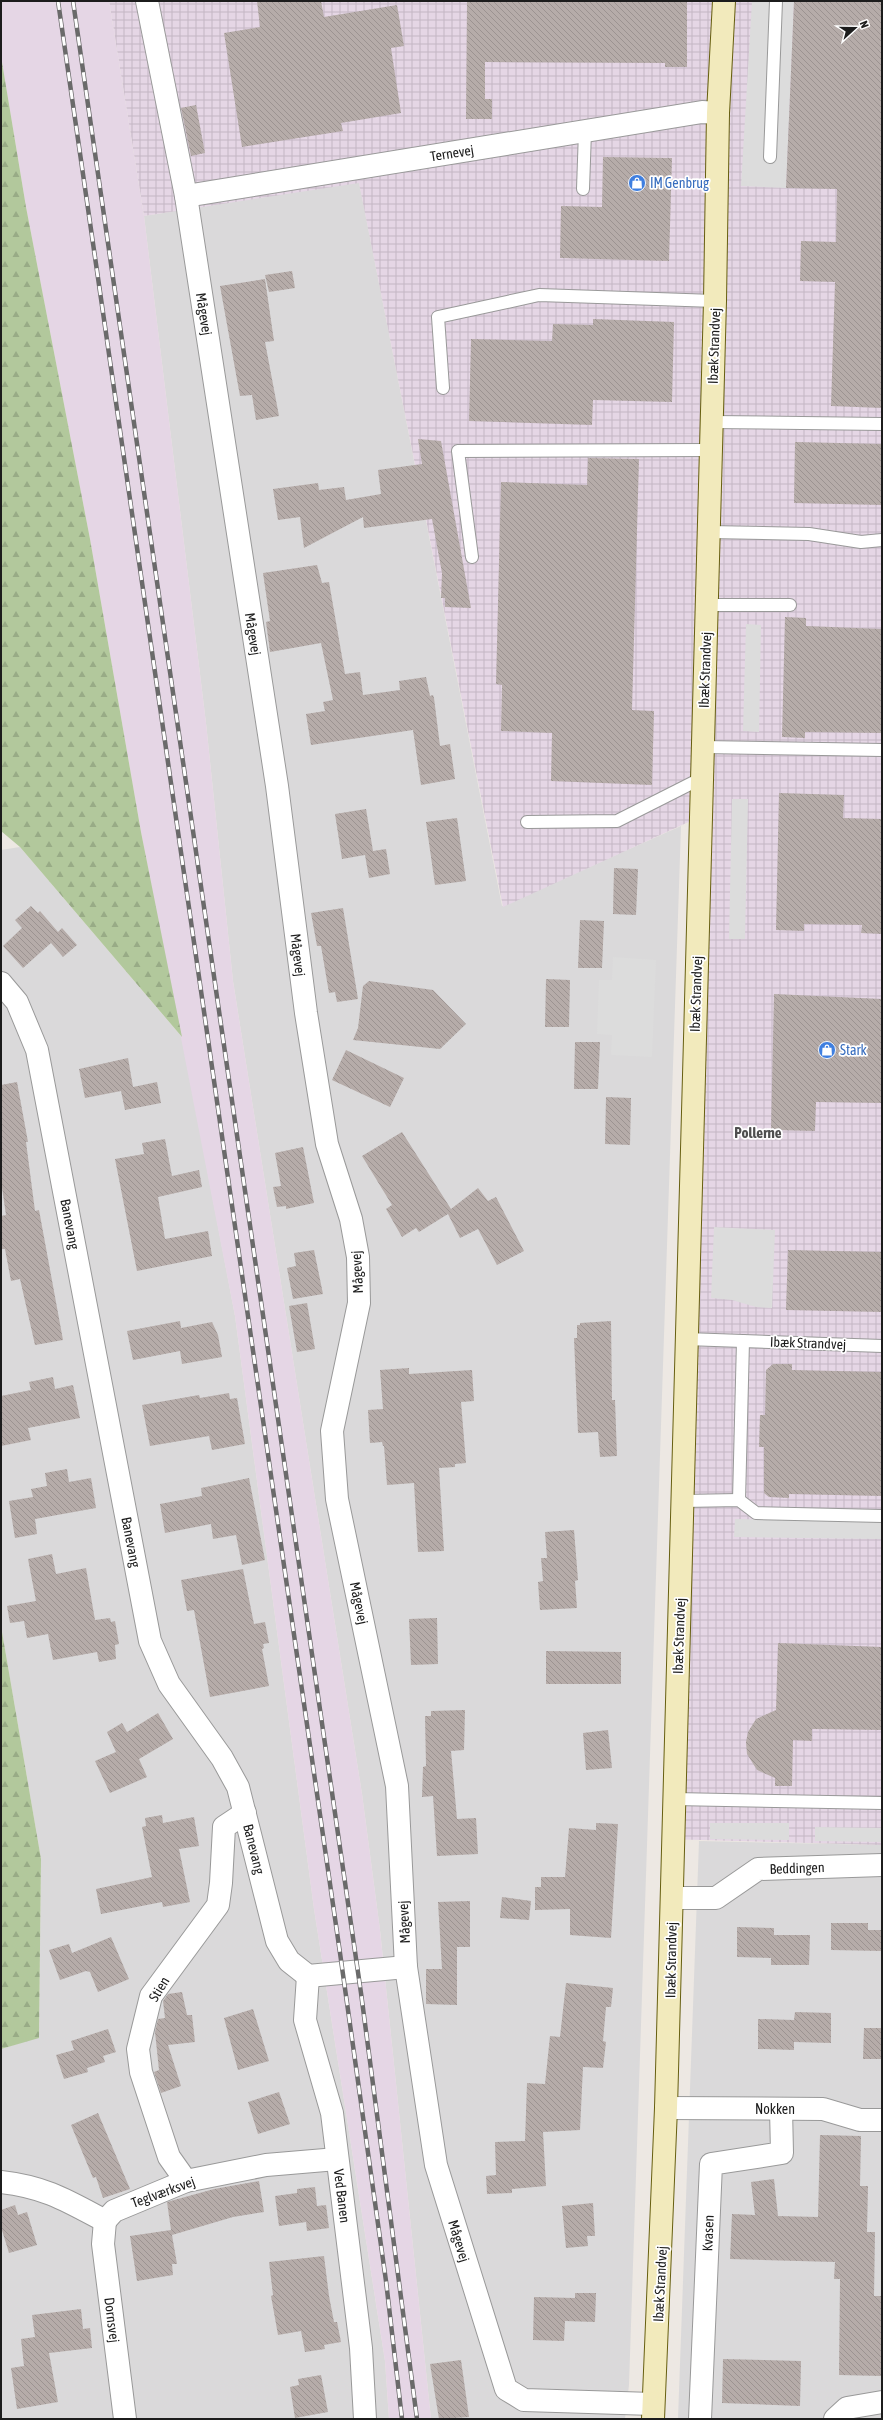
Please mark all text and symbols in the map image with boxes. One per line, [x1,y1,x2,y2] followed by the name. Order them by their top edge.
[835,8,875,48] north arrow
[858,19,871,30] text: N
[429,142,475,164] street label: Ternevej
[627,173,647,193] shop icon: IM Genbrug
[650,175,709,191] place label: IM Genbrug
[193,291,215,337] street label: Mågevej
[705,308,723,384] street label: Ibæk Strandvej
[242,611,264,657] street label: Mågevej
[696,632,714,708] street label: Ibæk Strandvej
[287,933,309,977] street label: Mågevej
[687,956,705,1032] street label: Ibæk Strandvej
[817,1040,837,1060] shop icon: Stark
[840,1042,867,1058] place label: Stark
[734,1124,782,1141] district label: Pollerne
[57,1197,83,1251] street label: Banevang
[348,1250,366,1294] street label: Mågevej
[770,1334,846,1352] street label: Ibæk Strandvej
[118,1515,144,1569] street label: Banevang
[347,1580,371,1626] street label: Mågevej
[670,1598,688,1674] street label: Ibæk Strandvej
[240,1822,268,1876] street label: Banevang
[769,1859,825,1877] street label: Beddingen
[395,1900,413,1944] street label: Mågevej
[662,1922,680,1998] street label: Ibæk Strandvej
[145,1974,173,2004] street label: Stien
[755,2101,795,2117] street label: Nokken
[331,2168,353,2224] street label: Ved Banen
[129,2173,197,2211] street label: Teglværksvej
[699,2214,717,2252] street label: Kvasen
[445,2218,473,2264] street label: Mågevej
[650,2245,670,2323] street label: Ibæk Strandvej
[101,2296,123,2344] street label: Dornsvej

